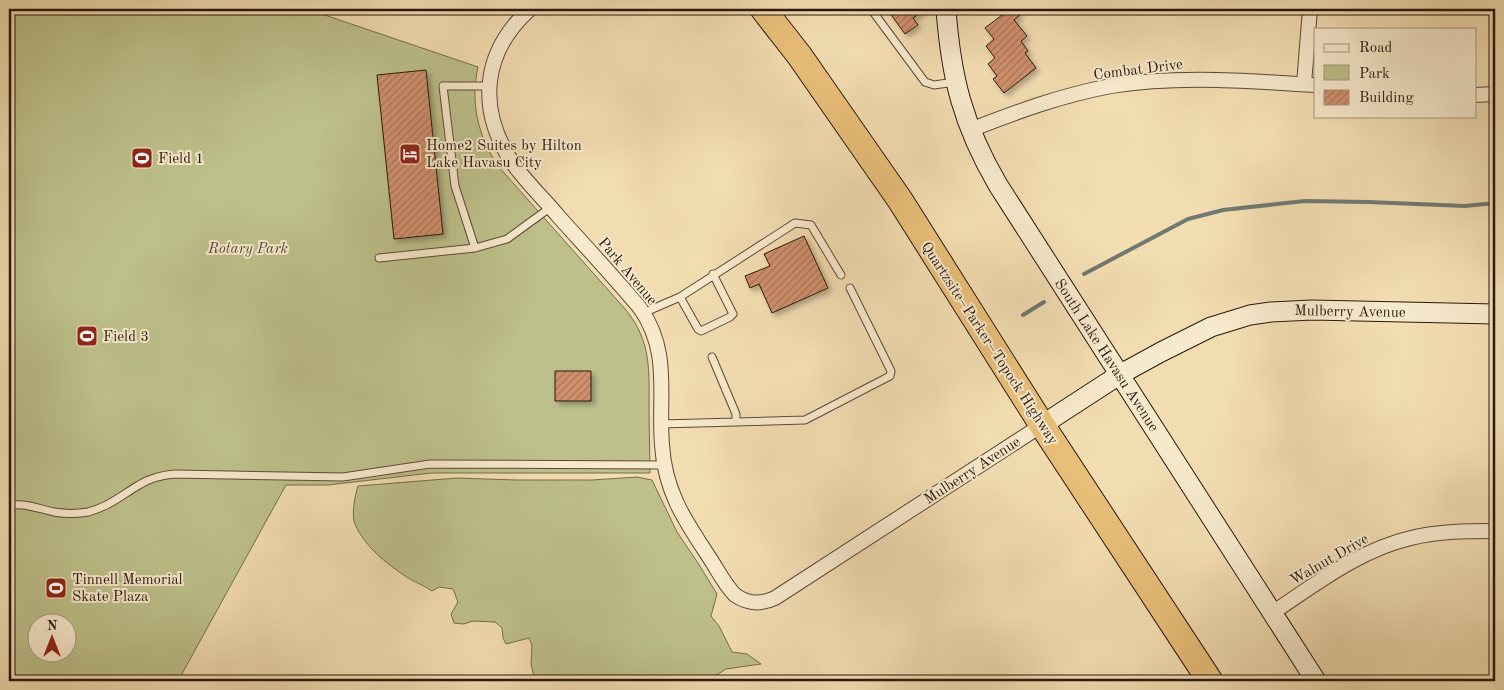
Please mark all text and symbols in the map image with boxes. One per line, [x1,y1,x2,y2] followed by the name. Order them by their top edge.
[1314,28,1476,118] legend
[1359,41,1393,56] text: Road
[1093,58,1184,83] street label: Combat Drive
[1359,67,1390,82] text: Park
[1359,91,1414,106] text: Building
[426,139,582,171] place label: Home2 Suites by Hilton Lake Havasu City
[398,142,422,166] hotel icon: Home2 Suites by Hilton Lake Havasu City
[130,146,154,170] sports icon: Field 1
[158,152,204,167] place label: Field 1
[595,235,659,309] street label: Park Avenue
[918,240,1060,448] street label: Quartzsite–Parker–Topock Highway
[207,242,288,257] park label: Rotary Park
[1051,277,1161,435] street label: South Lake Havasu Avenue
[1294,304,1406,321] street label: Mulberry Avenue
[75,324,99,348] sports icon: Field 3
[103,330,149,345] place label: Field 3
[922,435,1024,508] street label: Mulberry Avenue
[1288,532,1372,589] street label: Walnut Drive
[72,573,183,605] place label: Tinnell Memorial Skate Plaza
[44,576,68,600] sports icon: Tinnell Memorial Skate Plaza
[28,612,78,662] north arrow
[47,619,58,633] text: N

